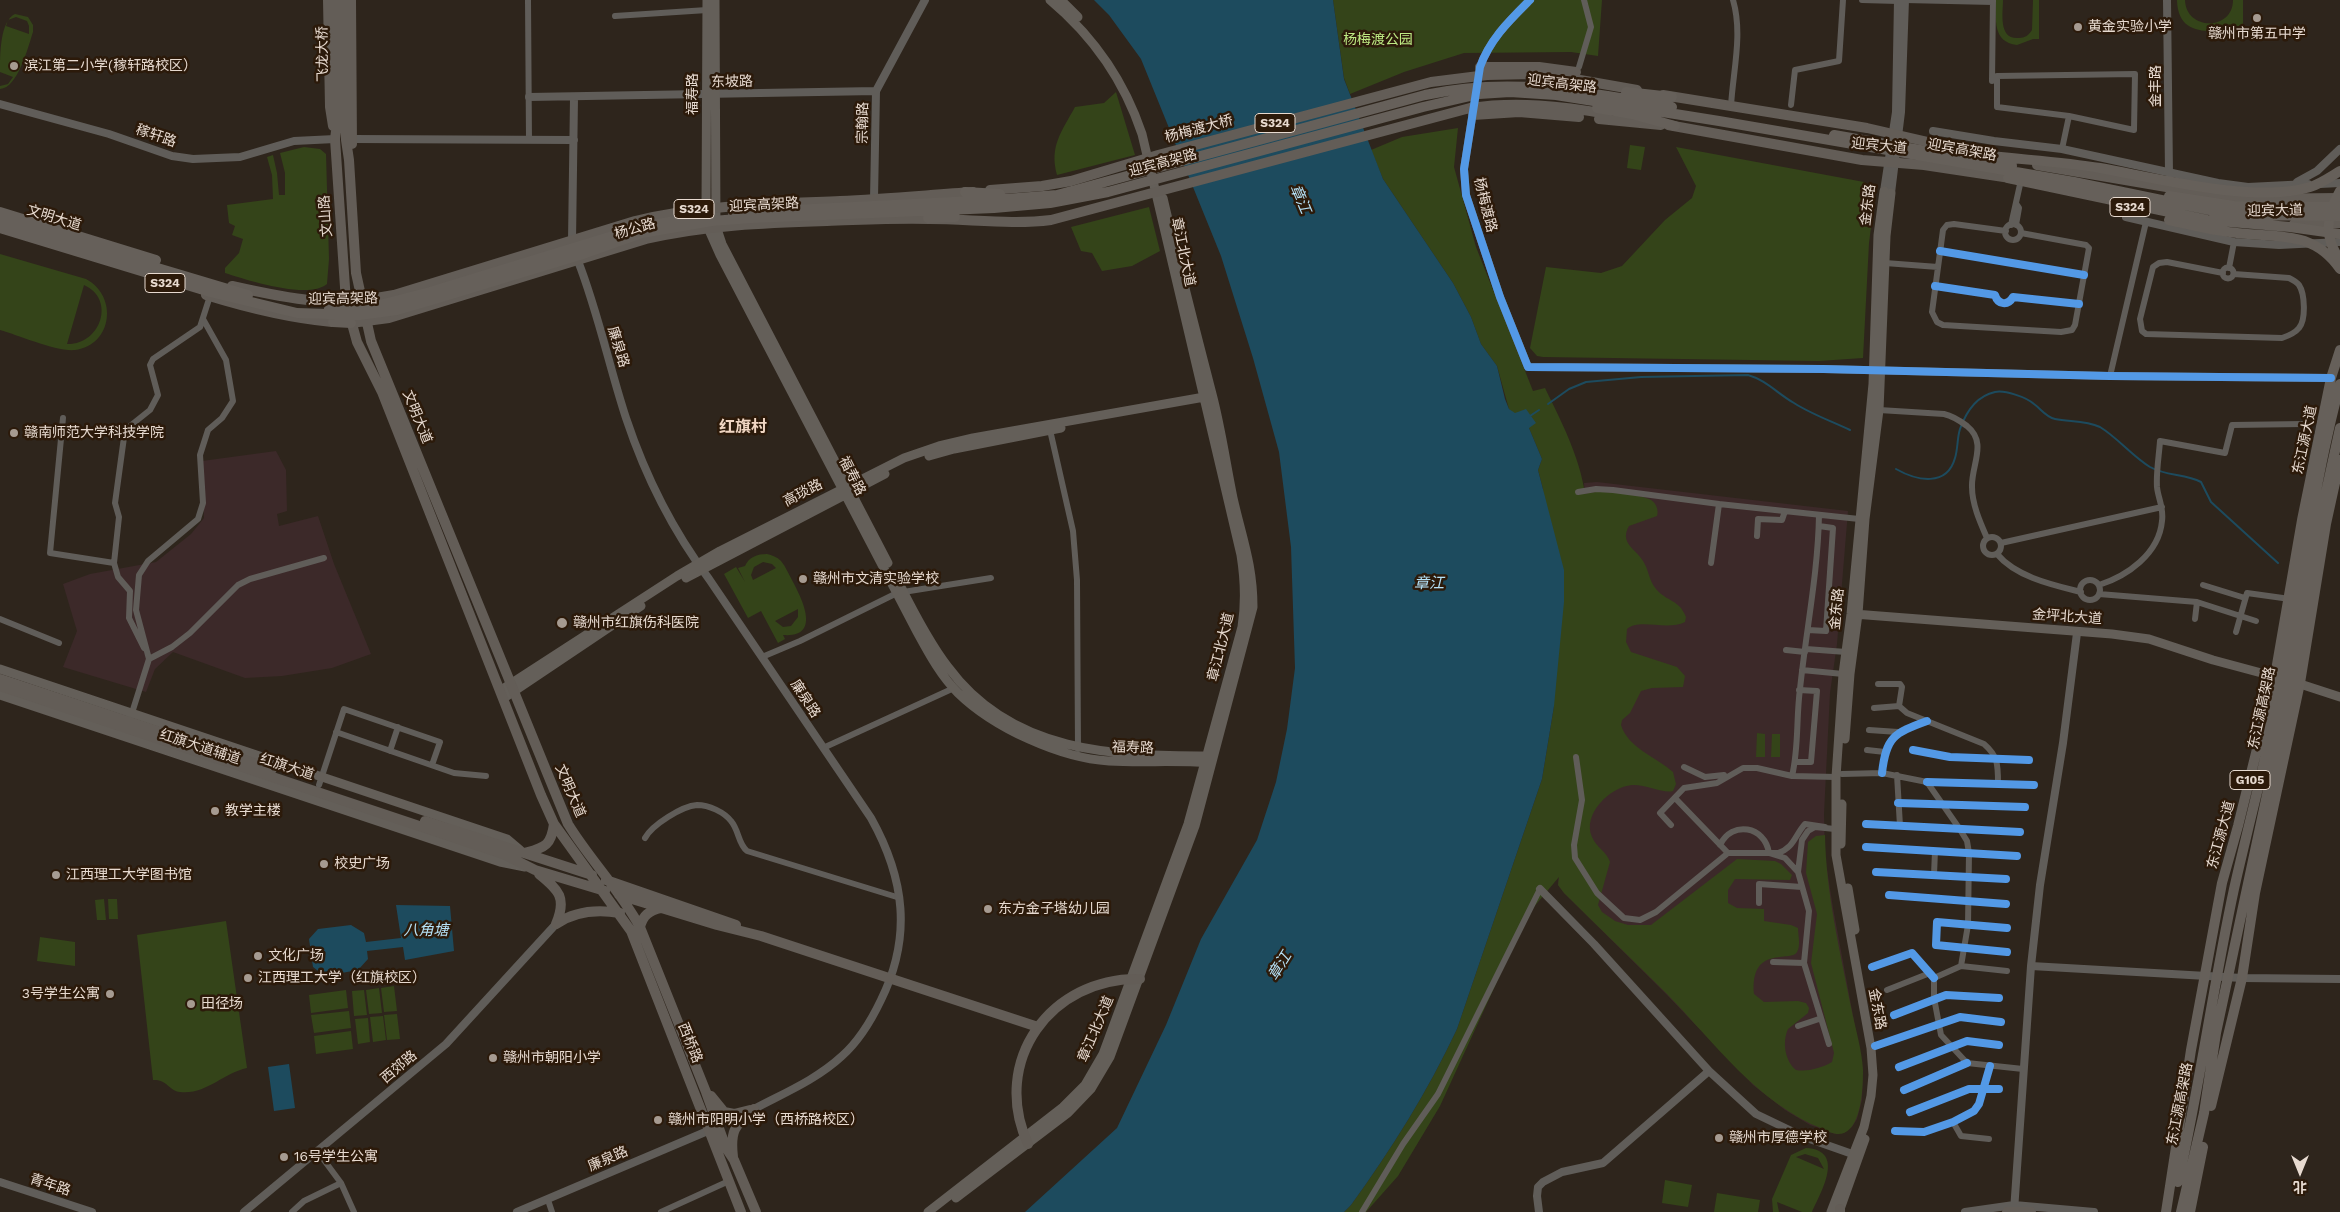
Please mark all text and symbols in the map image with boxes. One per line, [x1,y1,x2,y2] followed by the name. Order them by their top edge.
[2251,12,2263,24] marker: 赣州市第五中学
[2088,19,2172,35] place label: 黄金实验小学
[2072,21,2084,33] marker: 黄金实验小学
[314,26,332,82] street label: 飞龙大桥
[2208,26,2306,42] place label: 赣州市第五中学
[1343,32,1413,48] park label: 杨梅渡公园
[24,58,197,74] place label: 滨江第二小学(稼轩路校区）
[8,60,20,72] marker: 滨江第二小学(稼轩路校区）
[2148,65,2164,107] street label: 金丰路
[1526,71,1598,97] street label: 迎宾高架路
[685,73,701,115] street label: 福寿路
[711,73,753,91] street label: 东坡路
[854,102,872,144] street label: 宗翰路
[1163,112,1235,146] street label: 杨梅渡大桥
[1255,114,1295,132] road number: S324
[133,121,179,151] street label: 稼轩路
[1850,135,1908,157] street label: 迎宾大道
[1926,136,1998,164] street label: 迎宾高架路
[1127,146,1199,180] street label: 迎宾高架路
[1470,176,1500,234] street label: 杨梅渡路
[1286,182,1314,216] water label: 章江
[1857,183,1879,227] street label: 金东路
[316,194,336,238] street label: 文山路
[729,195,799,215] street label: 迎宾高架路
[2110,198,2150,216] road number: S324
[674,200,714,218] road number: S324
[25,202,83,234] street label: 文明大道
[2247,202,2303,220] street label: 迎宾大道
[612,215,658,243] street label: 杨公路
[1168,216,1198,288] street label: 章江北大道
[145,274,185,292] road number: S324
[308,290,378,308] street label: 迎宾高架路
[604,324,632,370] street label: 廉泉路
[399,388,435,446] street label: 文明大道
[2290,404,2320,476] street label: 东江源大道
[719,417,767,437] district label: 红旗村
[24,425,164,441] place label: 赣南师范大学科技学院
[8,427,20,439] marker: 赣南师范大学科技学院
[835,453,869,499] street label: 福寿路
[780,476,826,510] street label: 高琰路
[813,571,939,587] place label: 赣州市文清实验学校
[797,573,809,585] marker: 赣州市文清实验学校
[1414,575,1444,593] water label: 章江
[1826,587,1848,631] street label: 金东路
[2031,606,2103,628] street label: 金坪北大道
[1204,611,1238,683] street label: 章江北大道
[573,615,699,631] place label: 赣州市红旗伤科医院
[555,616,569,630] marker: 赣州市红旗伤科医院
[2245,665,2279,751] street label: 东江源高架路
[787,677,823,721] street label: 廉泉路
[157,726,243,768] street label: 红旗大道辅道
[1112,739,1154,757] street label: 福寿路
[258,750,316,784] street label: 红旗大道
[551,762,589,820] street label: 文明大道
[2230,770,2270,790] road number: G105
[2204,799,2238,871] street label: 东江源大道
[225,803,281,819] place label: 教学主楼
[209,805,221,817] marker: 教学主楼
[334,856,390,872] place label: 校史广场
[318,858,330,870] marker: 校史广场
[66,867,192,883] place label: 江西理工大学图书馆
[50,869,62,881] marker: 江西理工大学图书馆
[998,901,1110,917] place label: 东方金子塔幼儿园
[982,903,994,915] marker: 东方金子塔幼儿园
[404,922,448,940] water label: 八角塘
[268,948,324,964] place label: 文化广场
[1264,949,1296,983] water label: 章江
[252,950,264,962] marker: 文化广场
[258,970,426,986] place label: 江西理工大学（红旗校区）
[242,972,254,984] marker: 江西理工大学（红旗校区）
[22,986,100,1002] place label: 3号学生公寓
[1865,987,1889,1031] street label: 金东路
[104,988,116,1000] marker: 3号学生公寓
[1075,994,1117,1064] street label: 章江北大道
[201,996,243,1012] place label: 田径场
[185,998,197,1010] marker: 田径场
[674,1020,706,1066] street label: 西桥路
[378,1047,420,1087] street label: 西郊路
[503,1050,601,1066] place label: 赣州市朝阳小学
[487,1052,499,1064] marker: 赣州市朝阳小学
[2164,1061,2196,1147] street label: 东江源高架路
[668,1112,864,1128] place label: 赣州市阳明小学（西桥路校区）
[652,1114,664,1126] marker: 赣州市阳明小学（西桥路校区）
[1729,1130,1827,1146] place label: 赣州市厚德学校
[1713,1132,1725,1144] marker: 赣州市厚德学校
[585,1143,631,1175] street label: 廉泉路
[2275,1147,2325,1197] north arrow
[294,1149,378,1165] place label: 16号学生公寓
[278,1151,290,1163] marker: 16号学生公寓
[27,1171,73,1199] street label: 青年路
[2293,1179,2307,1195] text: 北

